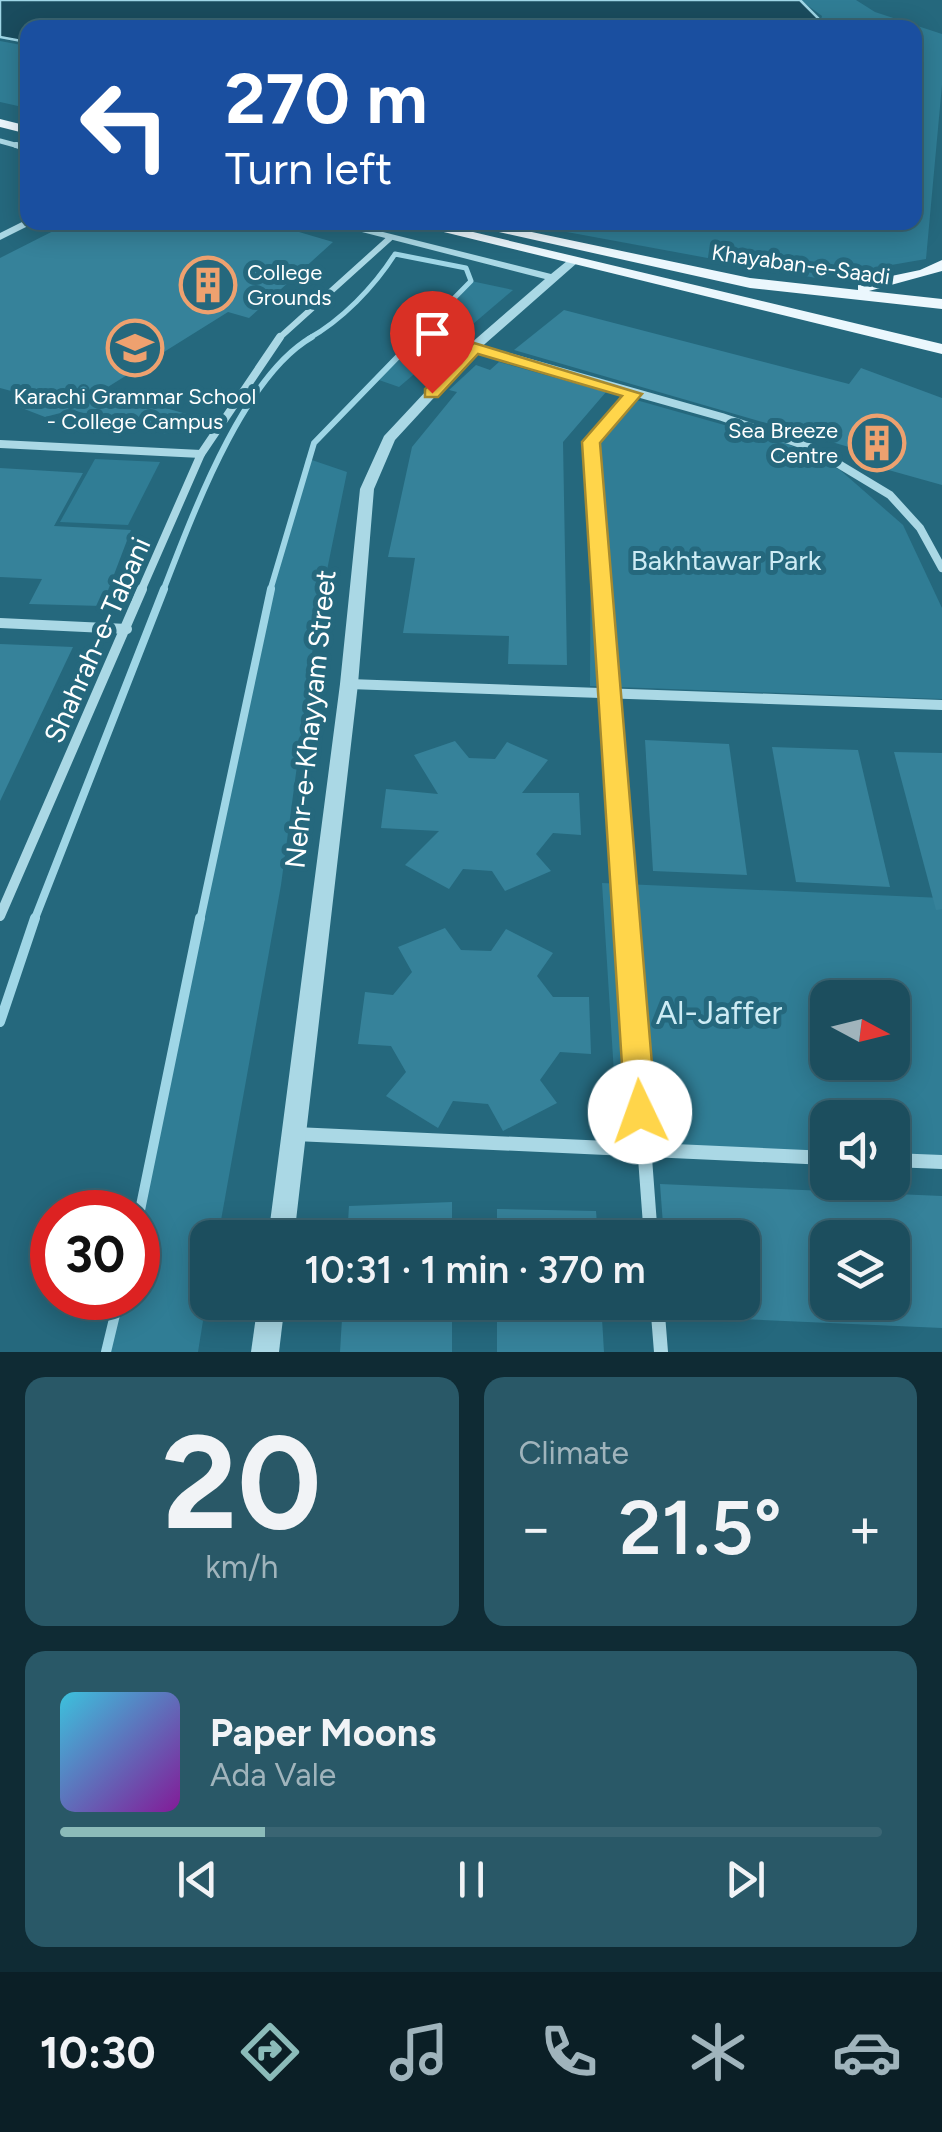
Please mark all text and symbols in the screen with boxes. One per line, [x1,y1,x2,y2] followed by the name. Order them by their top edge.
[225,56,428,141] text: 270 m
[60,60,190,190] icon: left
[225,141,392,195] text: Turn left
[710,239,892,290] street label: Khayaban-e-Saadi
[178,255,238,315] building icon: College Grounds
[247,259,332,311] place label: College Grounds
[390,291,475,394] pin
[405,306,460,361] icon: arrive
[105,318,165,378] school or university icon: Karachi Grammar School - College Campus
[14,383,256,435] place label: Karachi Grammar School - College Campus
[847,413,907,473] building icon: Sea Breeze Centre
[728,417,838,469] place label: Sea Breeze Centre
[36,532,158,748] street label: Shahrah-e-Tabani
[631,543,822,577] park label: Bakhtawar Park
[277,568,343,870] street label: Nehr-e-Khayyam Street
[810,980,910,1080] north arrow
[810,980,910,1320] map controls
[656,994,783,1032] park label: Al-Jaffer
[588,1060,692,1164] position arrow
[810,1100,910,1200] button: sound
[30,1190,160,1320] speed limit sign: 30
[810,1220,910,1320] button: layers
[304,1247,646,1293] text: 10:31 · 1 min · 370 m
[162,1405,322,1561] text: 20
[519,1434,629,1472] text: Climate
[619,1483,782,1573] text: 21.5°
[519,1495,553,1561] text: −
[848,1495,882,1561] text: +
[205,1548,278,1586] text: km/h
[210,1710,436,1756] text: Paper Moons
[210,1756,336,1794] text: Ada Vale
[170,1852,225,1907] icon: previous
[444,1852,499,1907] icon: pause
[718,1852,773,1907] icon: next
[235,2017,305,2087] icon: directions
[384,2017,454,2087] icon: music
[534,2017,604,2087] icon: phone
[683,2017,753,2087] icon: climate
[832,2017,902,2087] icon: car
[40,2025,156,2079] text: 10:30

